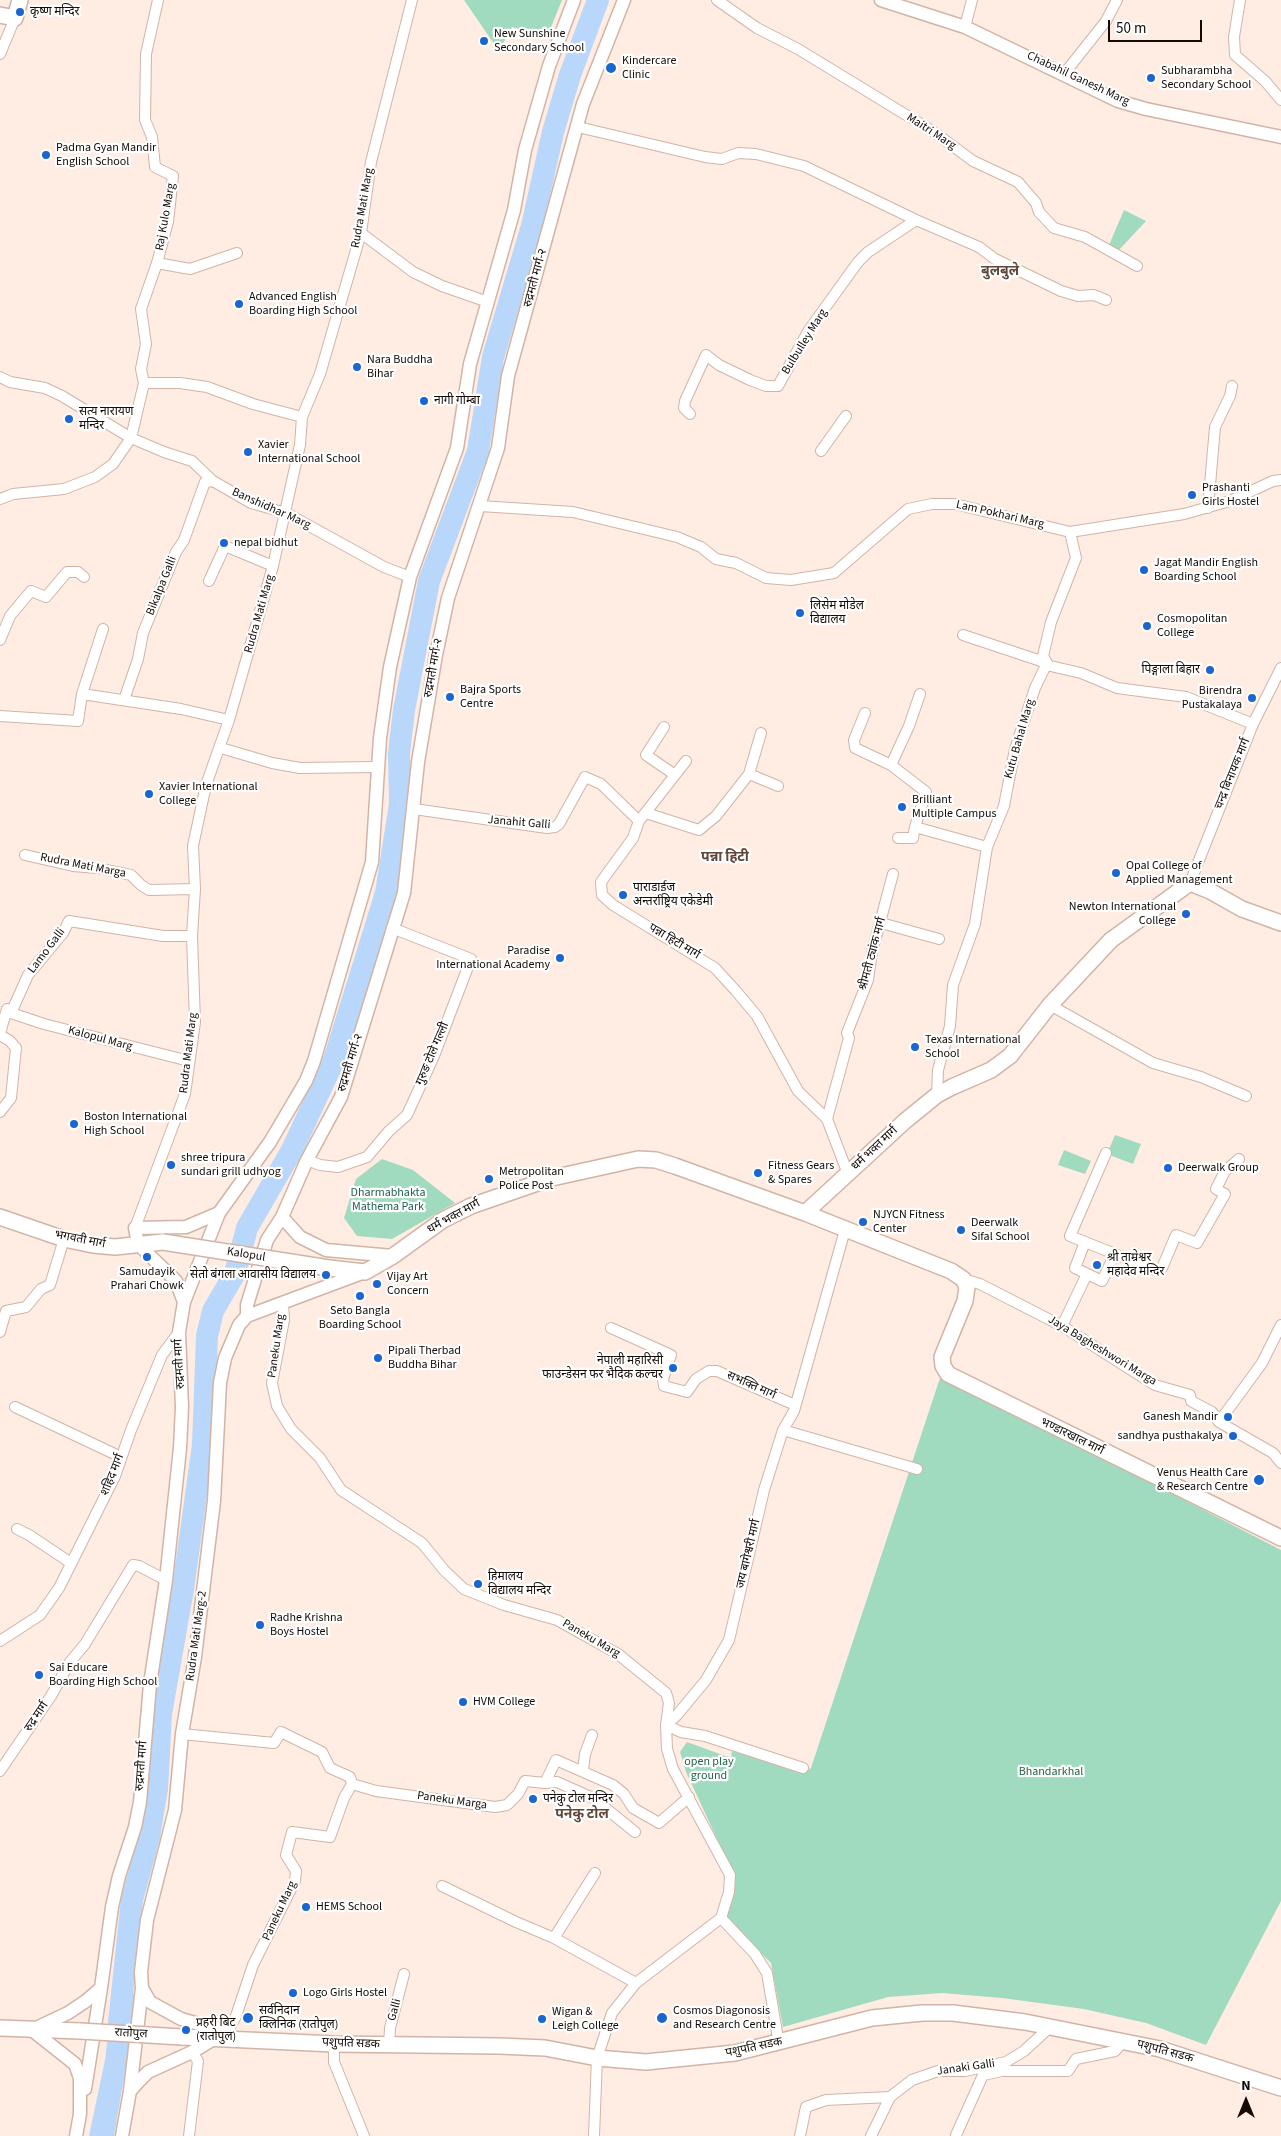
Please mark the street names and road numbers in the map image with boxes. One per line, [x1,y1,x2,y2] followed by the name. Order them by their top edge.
[1024,49,1132,109] street label: Chabahil Ganesh Marg
[904,111,958,153] street label: Maitri Marg
[349,167,377,249] street label: Rudra Mati Marg
[153,182,179,252] street label: Raj Kulo Marg
[521,247,551,309] street label: रुद्रमती मार्ग-२
[779,306,831,378] street label: Bulbulley Marg
[229,485,313,533] street label: Banshidhar Marg
[954,498,1046,532] street label: Lam Pokhari Marg
[144,554,180,618] street label: Bikalpa Galli
[242,573,278,655] street label: Rudra Mati Marg
[422,637,446,699] street label: रुद्रमती मार्ग-२
[1002,697,1038,781] street label: Kutu Bahal Marg
[1212,736,1254,812] street label: चन्द्र बिनायक मार्ग
[487,813,551,833] street label: Janahit Galli
[39,851,127,881] street label: Rudra Mati Marga
[856,916,890,992] street label: श्रीमती ट्यांक मार्ग
[646,921,702,963] street label: पन्ना हिटी मार्ग
[25,925,69,977] street label: Lamo Galli
[177,1012,201,1094] street label: Rudra Mati Marg
[413,1020,453,1088] street label: गुरुङ टोले गल्ली
[66,1023,134,1055] street label: Kalopul Marg
[335,1032,367,1094] street label: रुद्रमती मार्ग-२
[849,1124,901,1174] street label: धर्म भक्त मार्ग
[425,1197,483,1237] street label: धर्म भक्त मार्ग
[53,1228,107,1252] street label: भगवती मार्ग
[226,1245,266,1265] street label: Kalopul
[265,1313,289,1379] street label: Paneku Marg
[1045,1313,1159,1389] street label: Jaya Bagheshwori Marga
[171,1339,189,1389] street label: रुद्रमती मार्ग
[724,1369,778,1403] street label: सभक्ति मार्ग
[1038,1415,1106,1459] street label: भण्डारखाल मार्ग
[98,1452,128,1498] street label: शहिद मार्ग
[734,1518,764,1590] street label: जय बागेश्वरी मार्ग
[184,1590,210,1682] street label: Rudra Mati Marg-2
[560,1617,622,1661] street label: Paneku Marg
[22,1699,52,1735] street label: रुद्र मार्ग
[133,1741,151,1791] street label: रुद्रमती मार्ग
[416,1789,488,1813] street label: Paneku Marga
[260,1879,300,1943] street label: Paneku Marg
[385,1997,405,2023] street label: Galli
[114,2026,148,2042] street label: रातोपुल
[724,2035,784,2061] street label: पशुपति सडक
[322,2036,380,2052] street label: पशुपति सडक
[1135,2038,1195,2066] street label: पशुपति सडक
[936,2057,996,2079] street label: Janaki Galli

